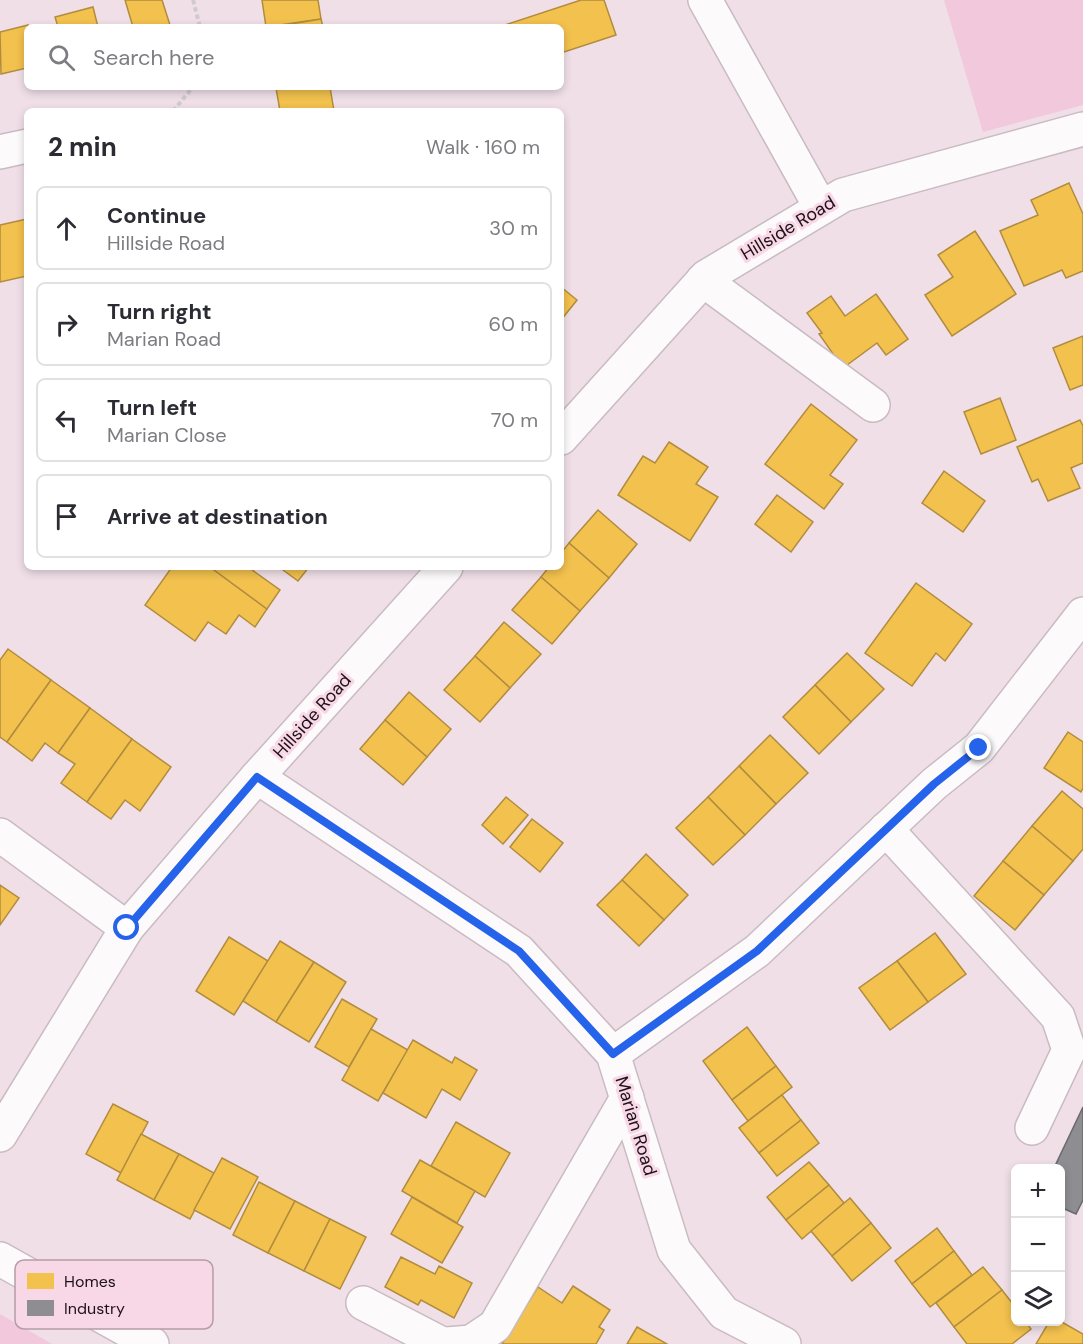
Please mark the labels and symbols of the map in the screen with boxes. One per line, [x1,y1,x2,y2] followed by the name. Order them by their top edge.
[736,190,840,266] street label: Hillside Road
[268,669,356,763] street label: Hillside Road
[965,734,991,760] route end
[113,914,139,940] route start
[610,1073,662,1179] street label: Marian Road
[15,1260,213,1329] legend
[64,1271,116,1292] text: Homes
[64,1298,125,1319] text: Industry

